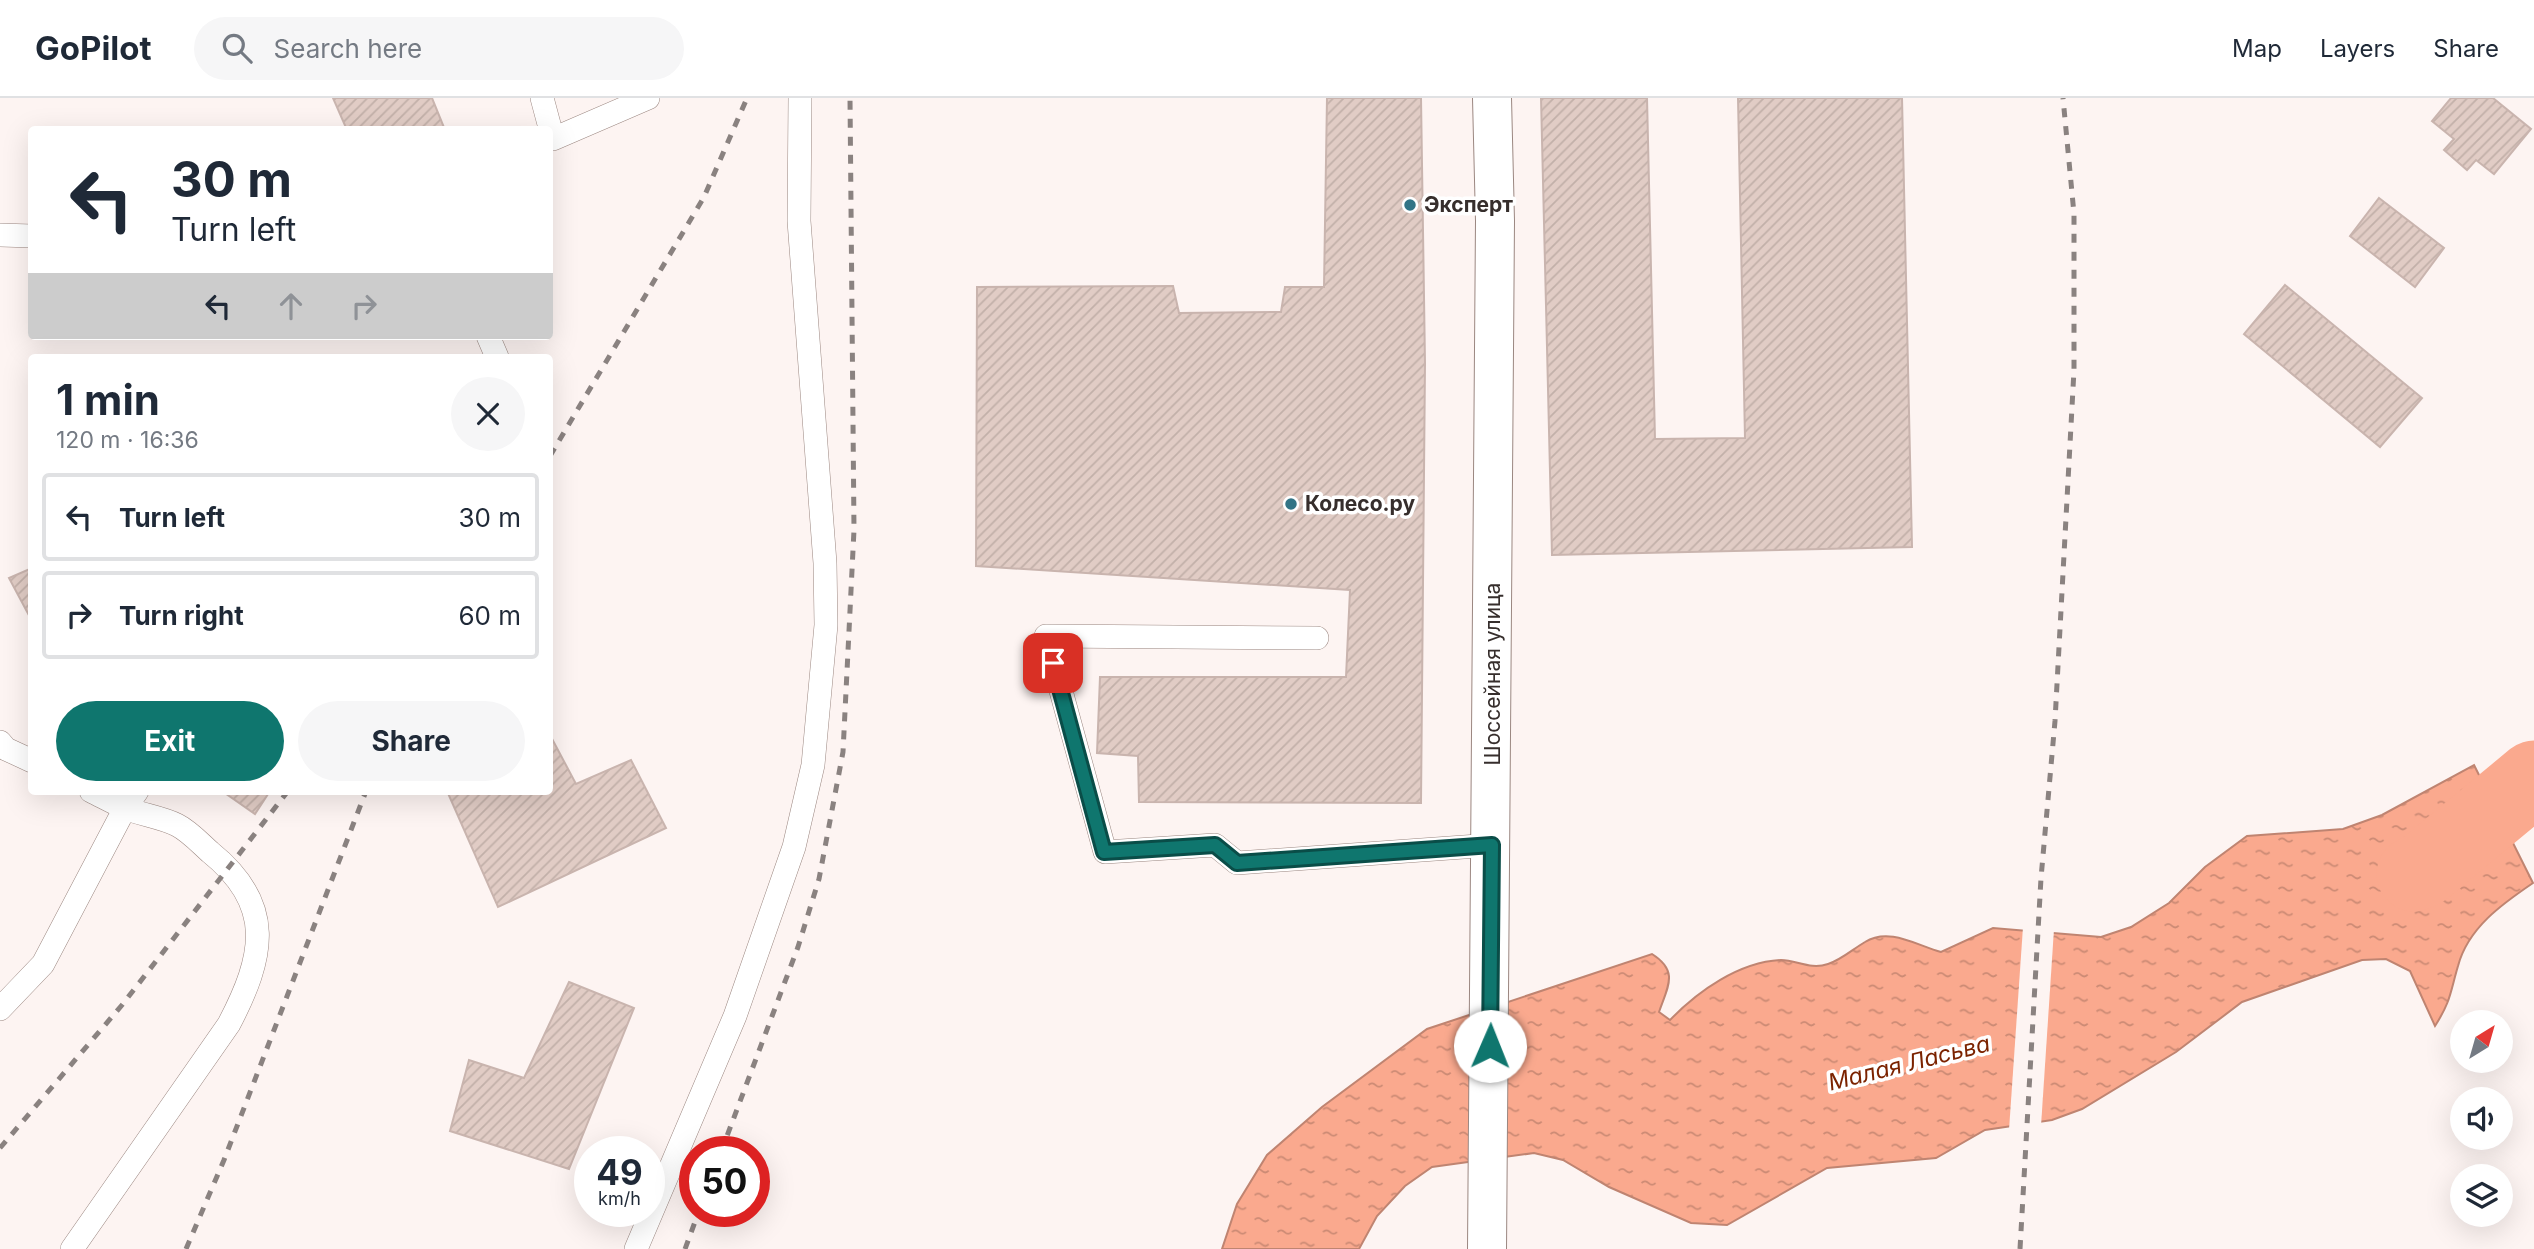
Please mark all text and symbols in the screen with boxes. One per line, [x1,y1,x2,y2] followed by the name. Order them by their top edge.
[194,17,684,80] search box
[35,28,152,68] text: GoPilot
[218,29,256,67] icon: search
[274,33,422,64] text: Search here
[2232,34,2282,63] text: Map
[2320,34,2395,63] text: Layers
[2433,34,2499,63] text: Share
[171,150,292,209] text: 30 m
[56,154,147,245] icon: left
[1424,192,1513,217] place label: Эксперт
[1402,197,1418,213] marker: Эксперт
[171,210,296,249] text: Turn left
[199,287,237,325] icon: left
[272,287,310,325] icon: ahead
[345,287,383,325] icon: right
[56,374,160,425] text: 1 min
[451,377,525,451] button: close
[56,426,199,454] text: 120 m · 16:36
[1305,491,1415,516] place label: Колесо.ру
[1283,496,1299,512] marker: Колесо.ру
[60,498,98,536] icon: left
[119,502,225,533] text: Turn left
[458,502,521,533] text: 30 m
[1480,583,1505,765] street label: Шоссейная улица
[60,596,98,634] icon: right
[119,600,244,631] text: Turn right
[458,600,521,631] text: 60 m
[1023,633,1083,693] pin
[1034,644,1072,682] icon: arrive
[56,701,284,781] button: Exit
[298,701,525,781] button: Share
[1453,1009,1527,1083] position arrow
[2450,1010,2513,1073] north arrow
[2450,1010,2513,1227] map controls
[1825,1029,1993,1097] water label: Малая Ласьва
[2450,1087,2513,1150] button: sound
[679,1136,770,1227] speed limit sign: 50
[596,1151,643,1193] text: 49
[2450,1164,2513,1227] button: layers
[598,1188,641,1209] text: km/h

